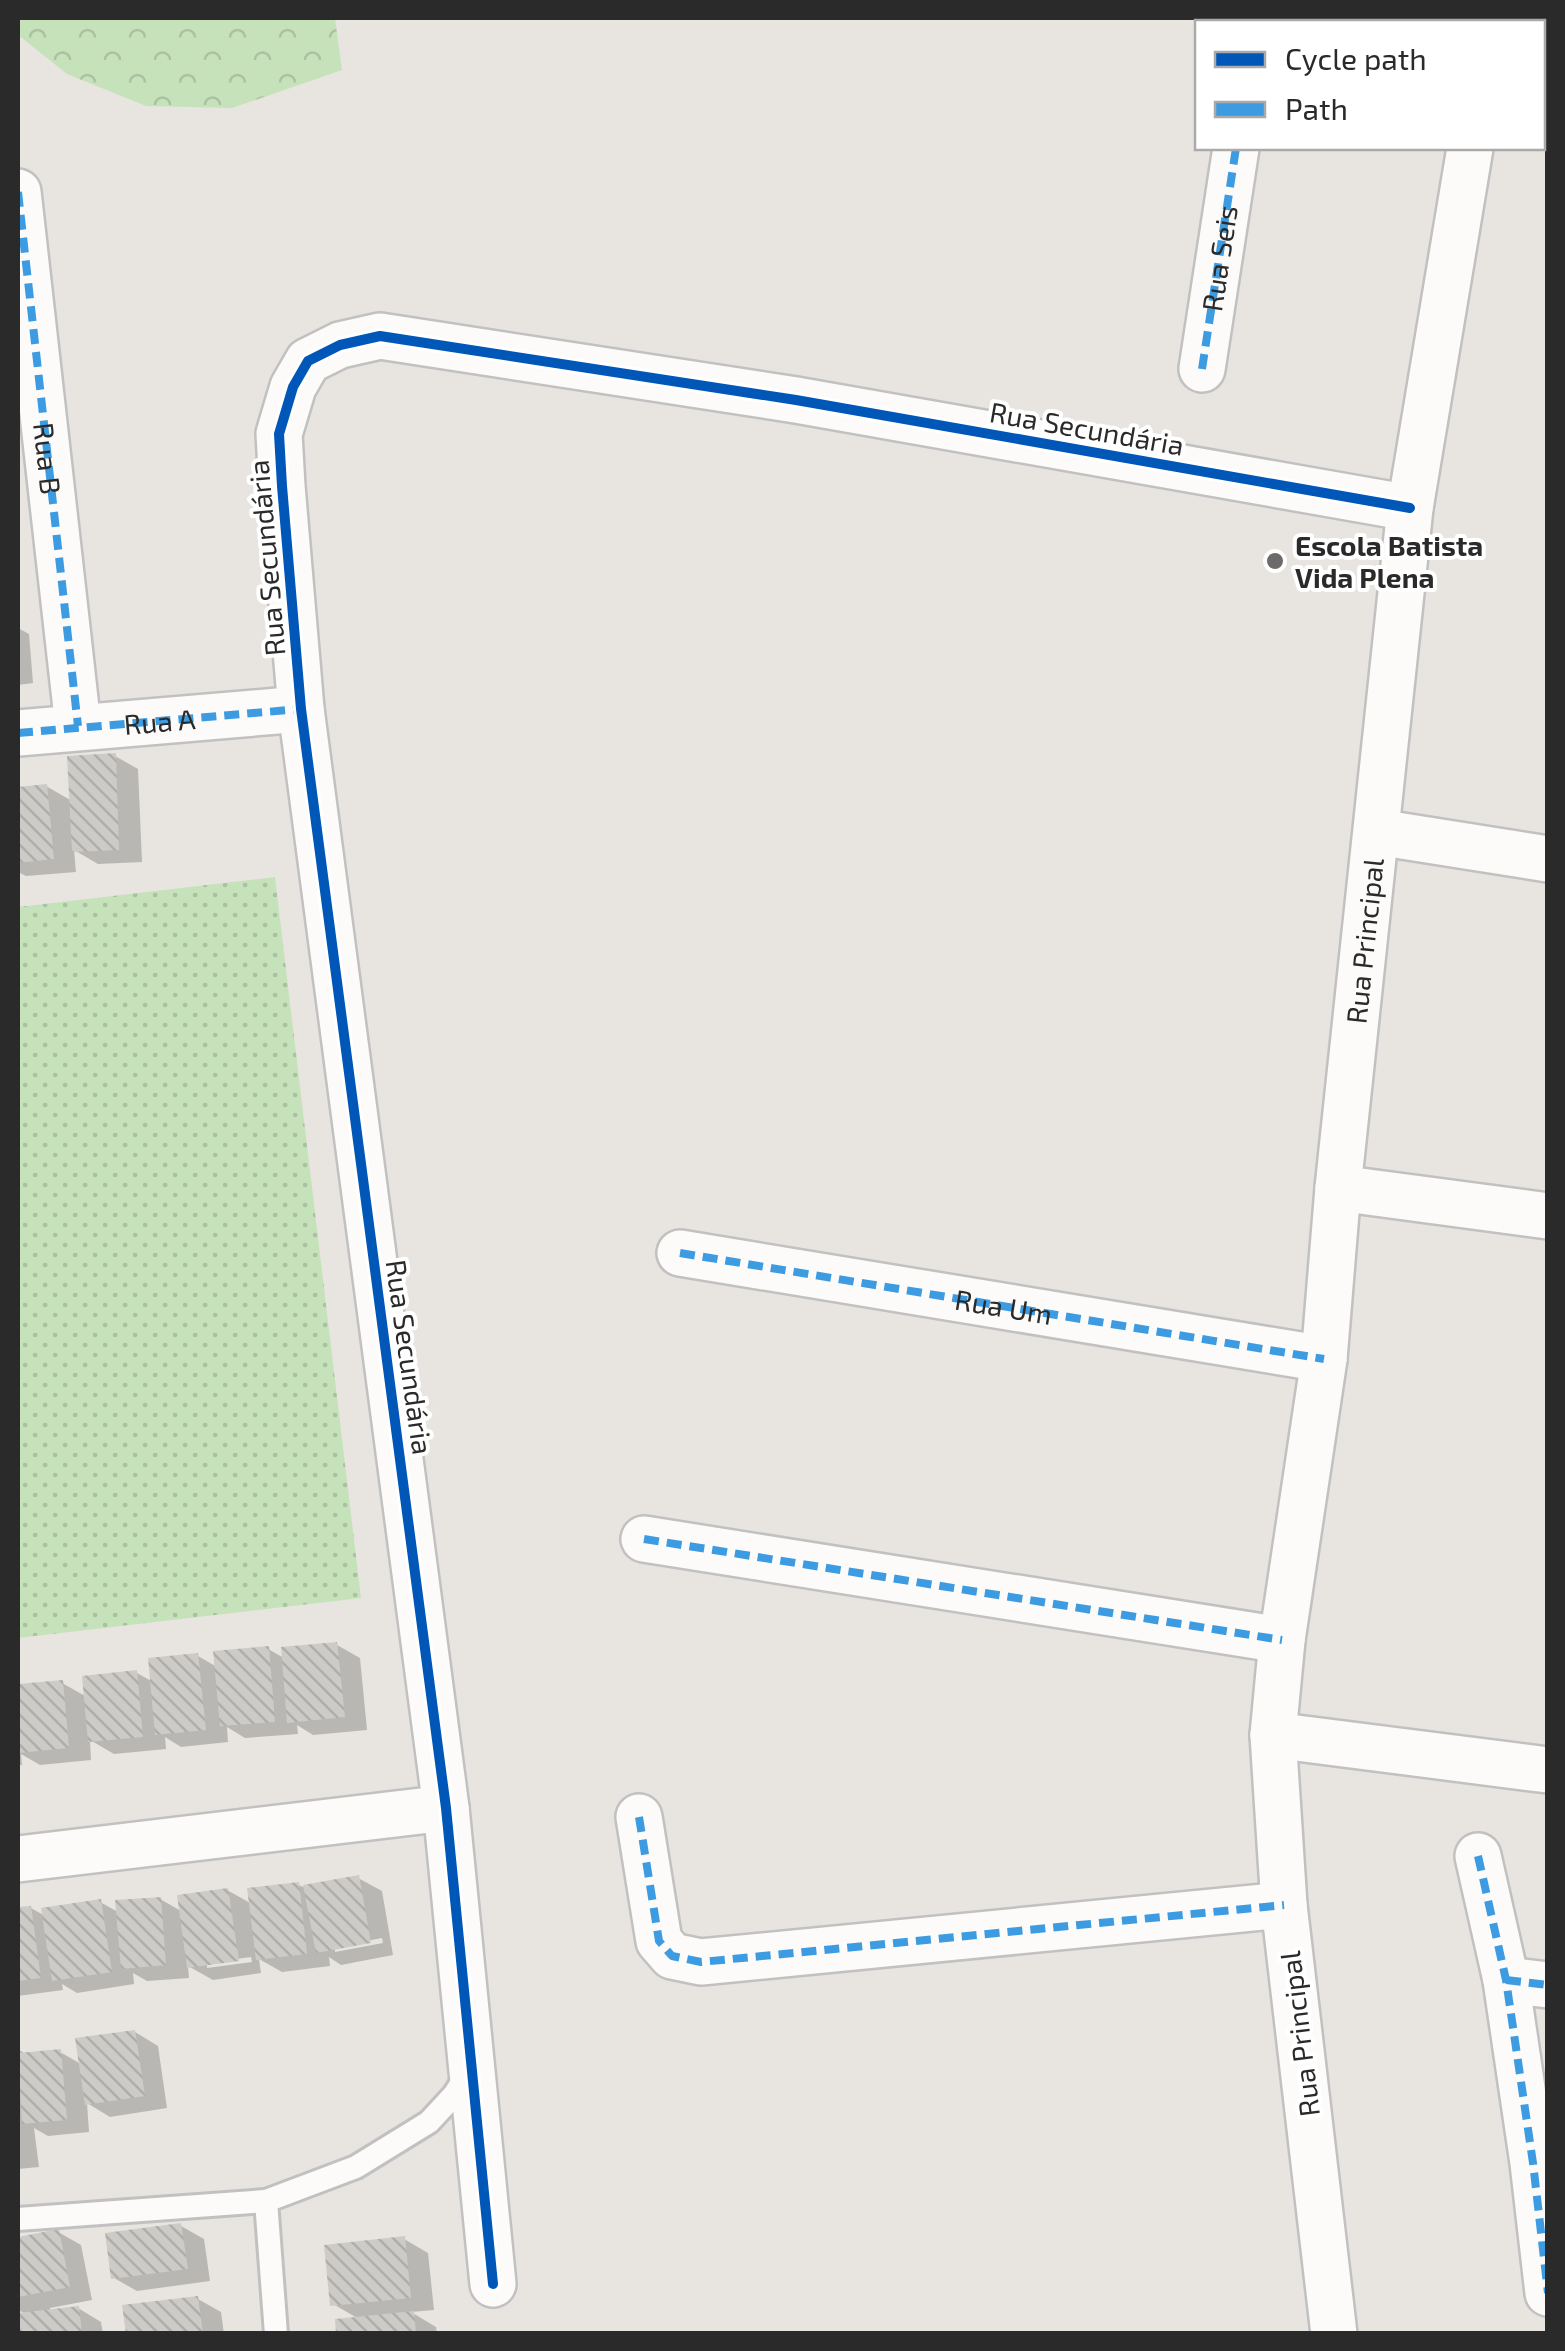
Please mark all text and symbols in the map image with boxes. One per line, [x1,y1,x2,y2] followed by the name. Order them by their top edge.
[1195,20,1545,150] legend
[1285,40,1427,76] text: Cycle path
[1285,90,1348,126] text: Path
[1194,203,1244,314] street label: Rua Seis
[987,394,1187,462] street label: Rua Secundária
[27,421,69,496] street label: Rua B
[241,459,291,657] street label: Rua Secundária
[1295,528,1483,594] place label: Escola Batista Vida Plena
[1264,550,1286,572] marker: Escola Batista Vida Plena
[122,701,197,741] street label: Rua A
[1339,856,1390,1025] street label: Rua Principal
[379,1257,441,1457] street label: Rua Secundária
[952,1282,1055,1331] street label: Rua Um
[1272,1949,1326,2119] street label: Rua Principal

